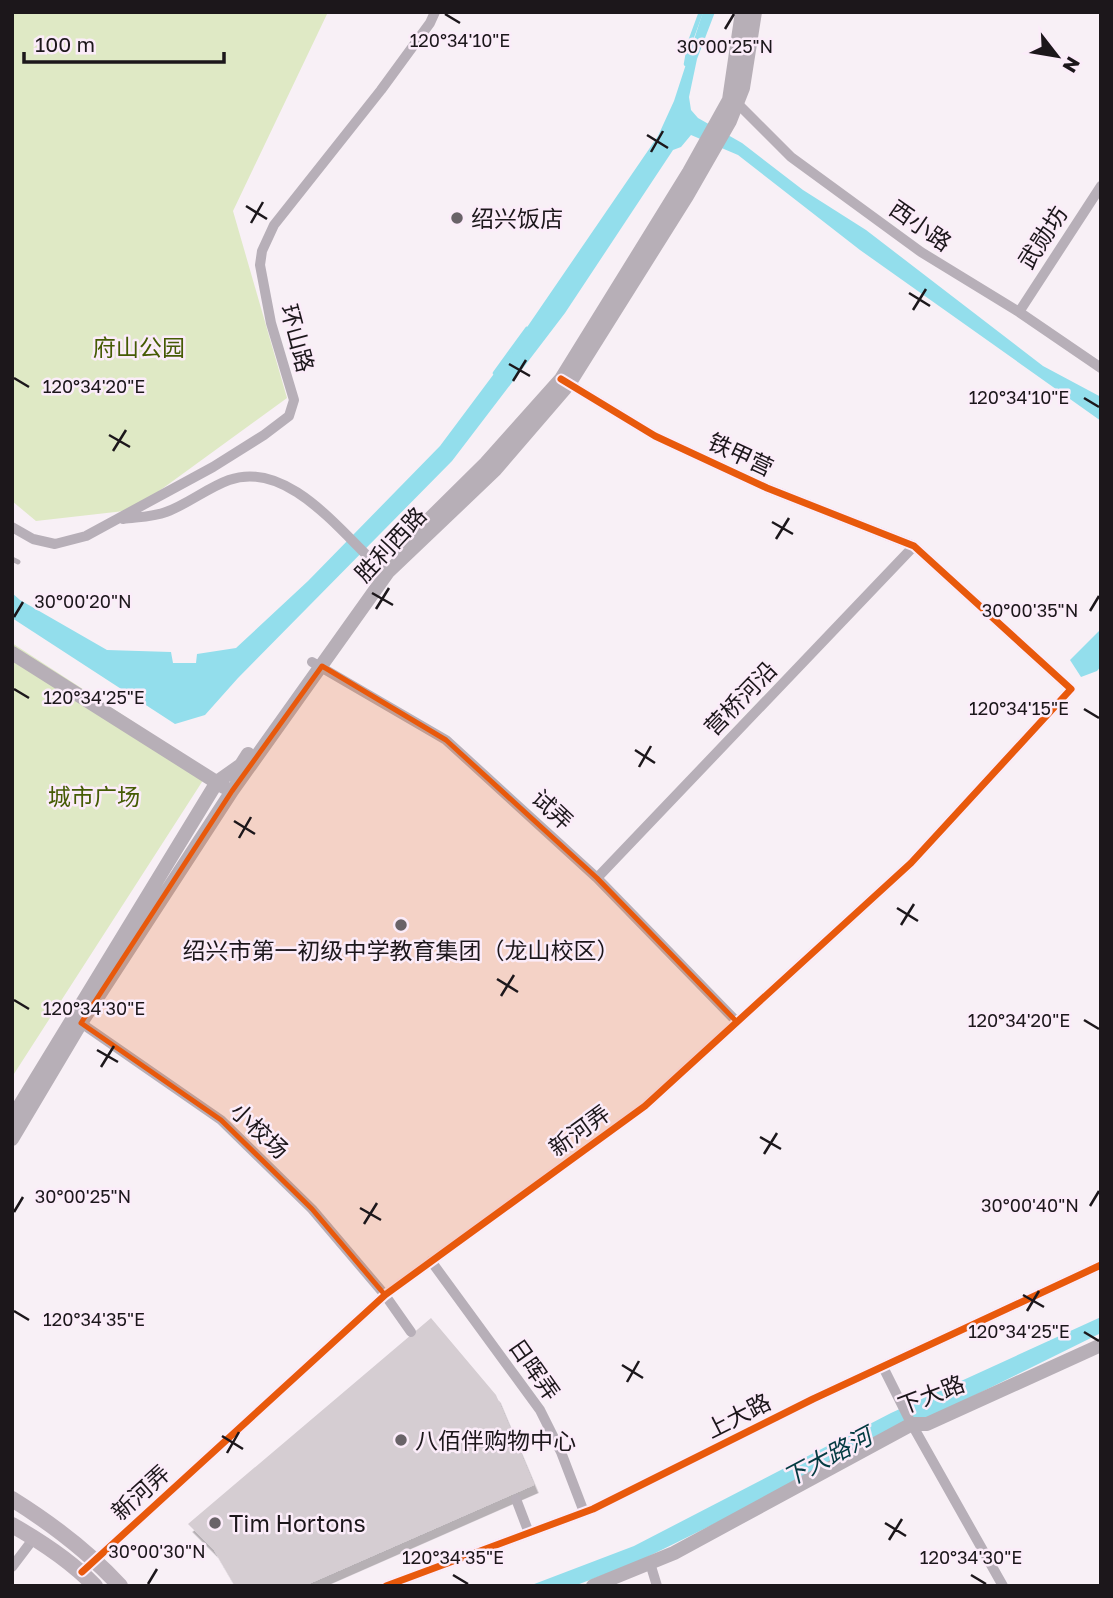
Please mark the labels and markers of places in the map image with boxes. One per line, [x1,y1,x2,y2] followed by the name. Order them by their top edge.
[471,204,563,232] place label: 绍兴饭店
[449,210,465,226] marker: 绍兴饭店
[393,917,409,933] marker: 绍兴市第一初级中学教育集团（龙山校区）
[183,936,620,964] place label: 绍兴市第一初级中学教育集团（龙山校区）
[415,1426,576,1454] place label: 八佰伴购物中心
[393,1432,409,1448] marker: 八佰伴购物中心
[229,1509,366,1537] place label: Tim Hortons
[207,1515,223,1531] marker: Tim Hortons

